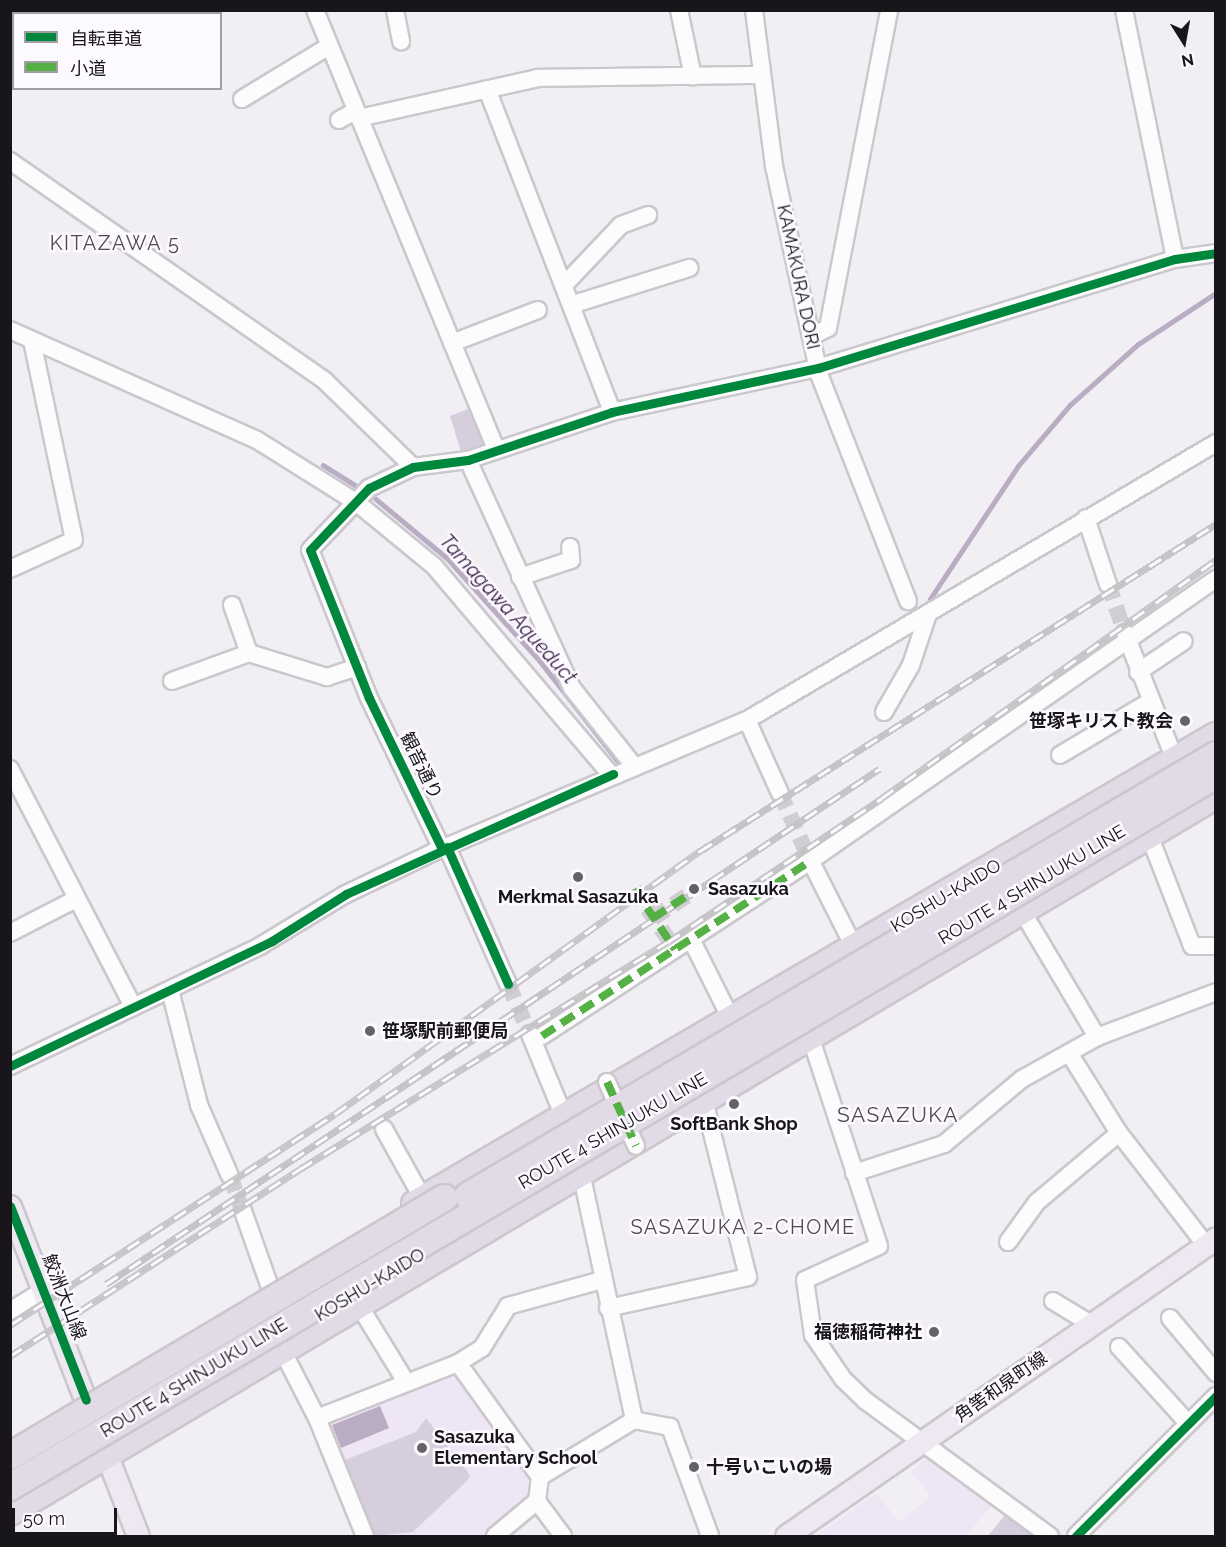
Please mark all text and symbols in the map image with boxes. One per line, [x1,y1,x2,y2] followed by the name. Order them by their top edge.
[12,12,222,90] legend
[1154,12,1214,72] north arrow
[70,28,142,49] text: 自転車道
[1180,50,1195,71] text: N
[70,58,106,79] text: 小道
[772,202,824,352] street label: KAMAKURA DORI
[49,231,181,255] district label: KITAZAWA 5
[434,529,582,689] water label: Tamagawa Aqueduct
[1029,710,1173,732] place label: 笹塚キリスト教会
[1178,714,1192,728] marker: 笹塚キリスト教会
[396,729,446,803] street label: 観音通り
[935,821,1129,949] street label: ROUTE 4 SHINJUKU LINE
[887,855,1005,937] street label: KOSHU-KAIDO
[571,870,585,884] marker: Merkmal Sasazuka
[708,878,789,900] place label: Sasazuka
[685,880,703,898] marker: Sasazuka
[497,886,659,908] place label: Merkmal Sasazuka
[382,1020,508,1042] place label: 笹塚駅前郵便局
[363,1024,377,1038] marker: 笹塚駅前郵便局
[515,1068,711,1194] street label: ROUTE 4 SHINJUKU LINE
[727,1097,741,1111] marker: SoftBank Shop
[837,1102,959,1128] district label: SASAZUKA
[670,1113,798,1135] place label: SoftBank Shop
[630,1215,856,1239] district label: SASAZUKA 2-CHOME
[311,1244,429,1326] street label: KOSHU-KAIDO
[38,1251,90,1343] street label: 鮫洲大山線
[97,1314,291,1442] street label: ROUTE 4 SHINJUKU LINE
[814,1321,922,1343] place label: 福徳稲荷神社
[927,1325,941,1339] marker: 福徳稲荷神社
[951,1347,1051,1427] street label: 角筈和泉町線
[434,1427,598,1470] place label: Sasazuka Elementary School
[415,1441,429,1455] marker: Sasazuka Elementary School
[706,1456,832,1478] place label: 十号いこいの場
[687,1460,701,1474] marker: 十号いこいの場
[15,1496,120,1534] scale bar
[23,1508,65,1529] text: 50 m

